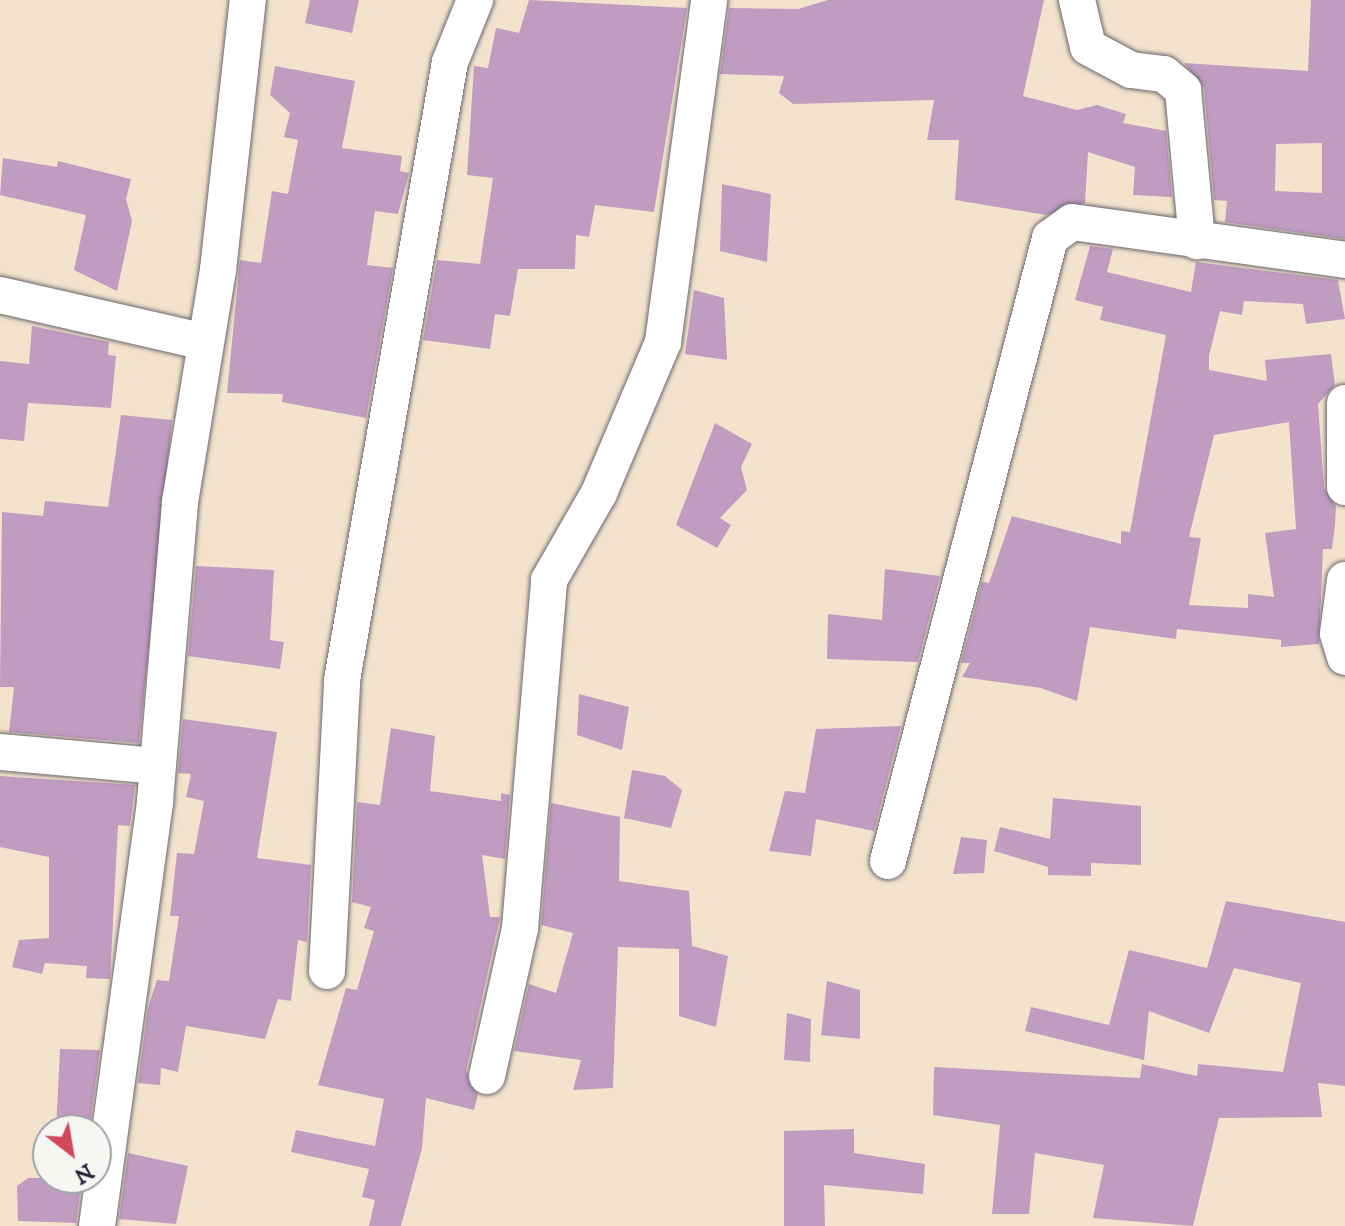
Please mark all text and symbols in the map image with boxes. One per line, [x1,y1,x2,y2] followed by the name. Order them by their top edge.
[32,1114,112,1194] north arrow
[69,1157,98,1190] text: N

